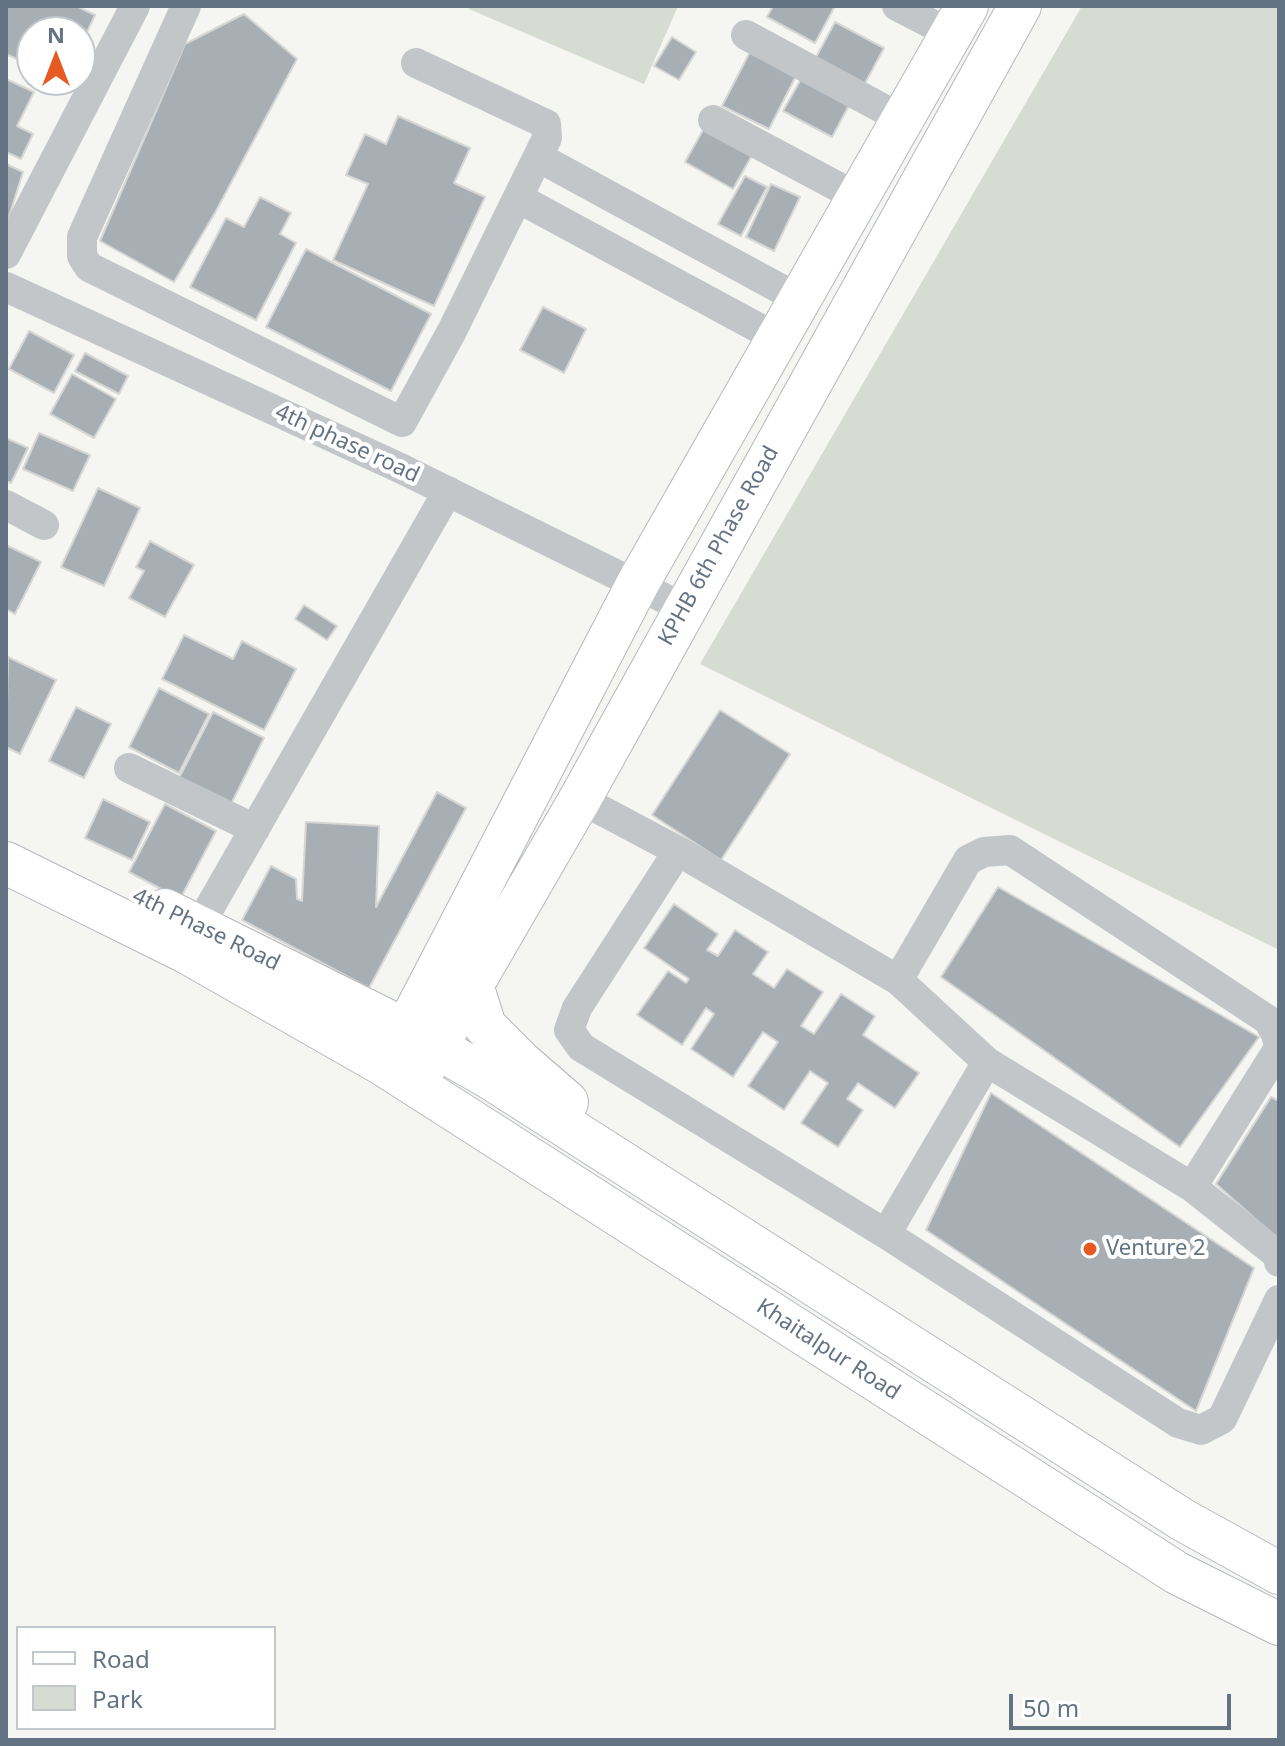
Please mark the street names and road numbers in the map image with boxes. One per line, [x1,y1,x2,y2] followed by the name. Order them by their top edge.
[271,399,423,489] street label: 4th phase road
[653,442,785,650] street label: KPHB 6th Phase Road
[128,883,284,977] street label: 4th Phase Road
[751,1294,905,1406] street label: Khaitalpur Road

